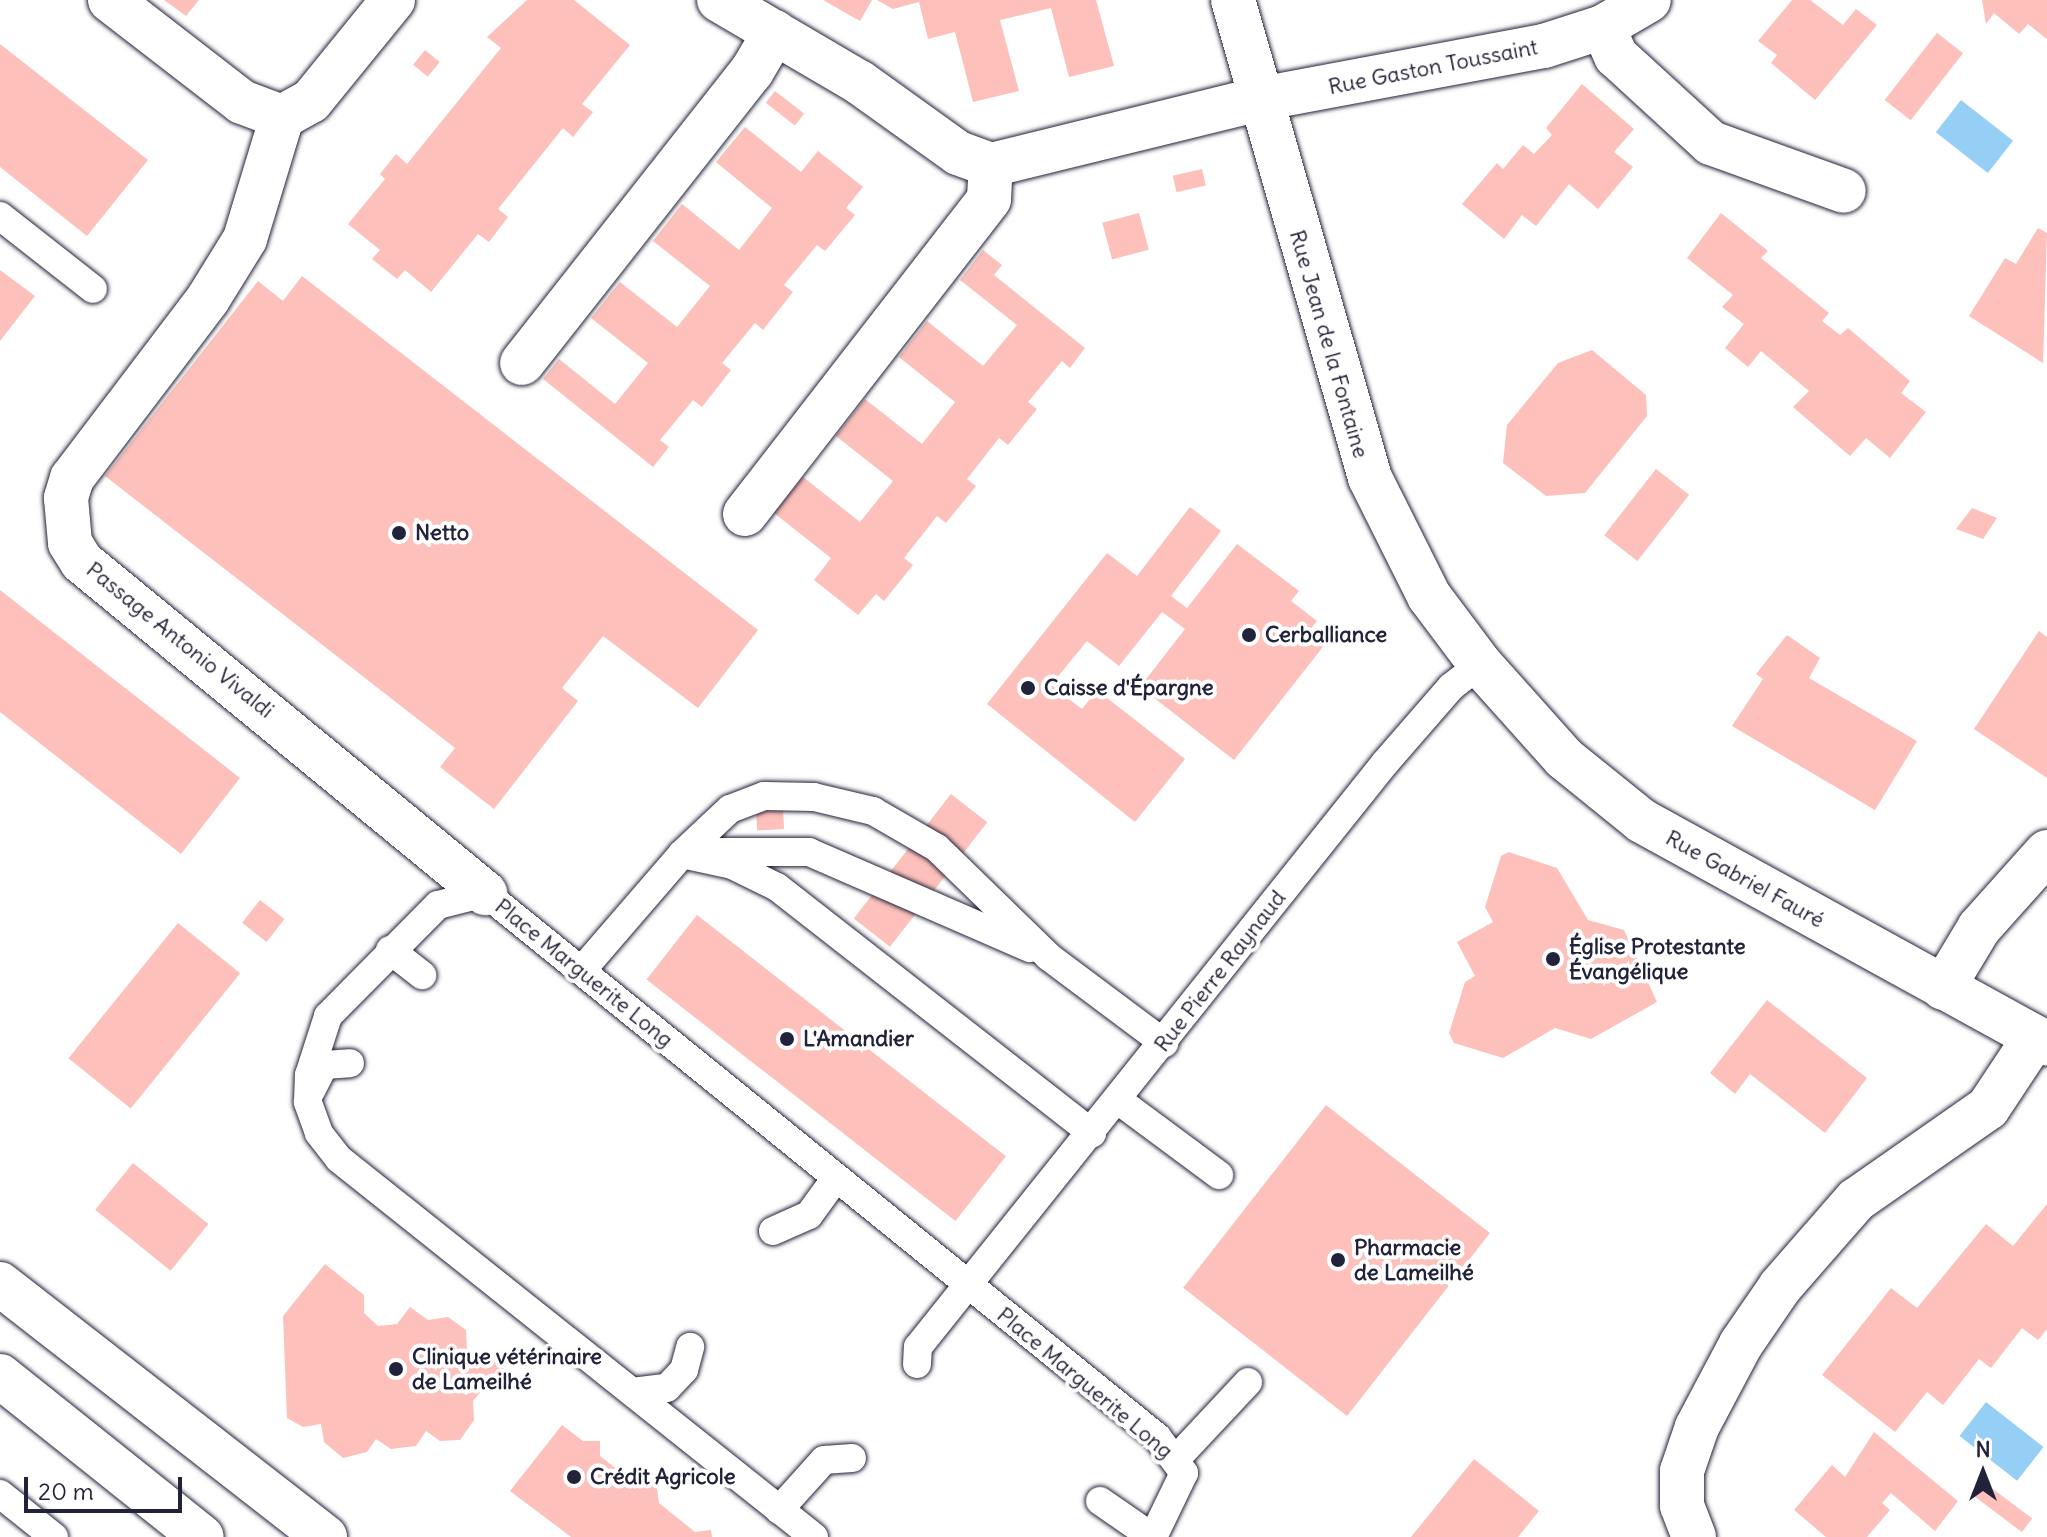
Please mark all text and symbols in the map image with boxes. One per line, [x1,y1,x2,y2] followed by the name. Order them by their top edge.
[1326,34,1540,100] street label: Rue Gaston Toussaint
[1284,227,1374,461] street label: Rue Jean de la Fontaine
[415,520,469,546] place label: Netto
[390,524,408,542] marker: Netto
[81,556,279,724] street label: Passage Antonio Vivaldi
[1265,622,1387,648] place label: Cerballiance
[1240,626,1258,644] marker: Cerballiance
[1044,675,1214,701] place label: Caisse d'Épargne
[1019,679,1037,697] marker: Caisse d'Épargne
[1661,825,1829,933] street label: Rue Gabriel Fauré
[1149,885,1291,1057] street label: Rue Pierre Raynaud
[490,893,678,1053] street label: Place Marguerite Long
[1569,933,1746,984] place label: Église Protestante Évangélique
[1544,950,1562,968] marker: Église Protestante Évangélique
[803,1026,914,1052] place label: L'Amandier
[778,1030,796,1048] marker: L'Amandier
[1354,1234,1474,1286] place label: Pharmacie de Lameilhé
[1329,1251,1347,1269] marker: Pharmacie de Lameilhé
[992,1302,1178,1464] street label: Place Marguerite Long
[412,1343,602,1394] place label: Clinique vétérinaire de Lameilhé
[387,1360,405,1378] marker: Clinique vétérinaire de Lameilhé
[1943,1433,2023,1513] north arrow
[1975,1435,1991,1463] text: N
[28,1461,186,1511] scale bar
[590,1464,735,1490] place label: Crédit Agricole
[565,1468,583,1486] marker: Crédit Agricole
[38,1476,94,1506] text: 20 m

